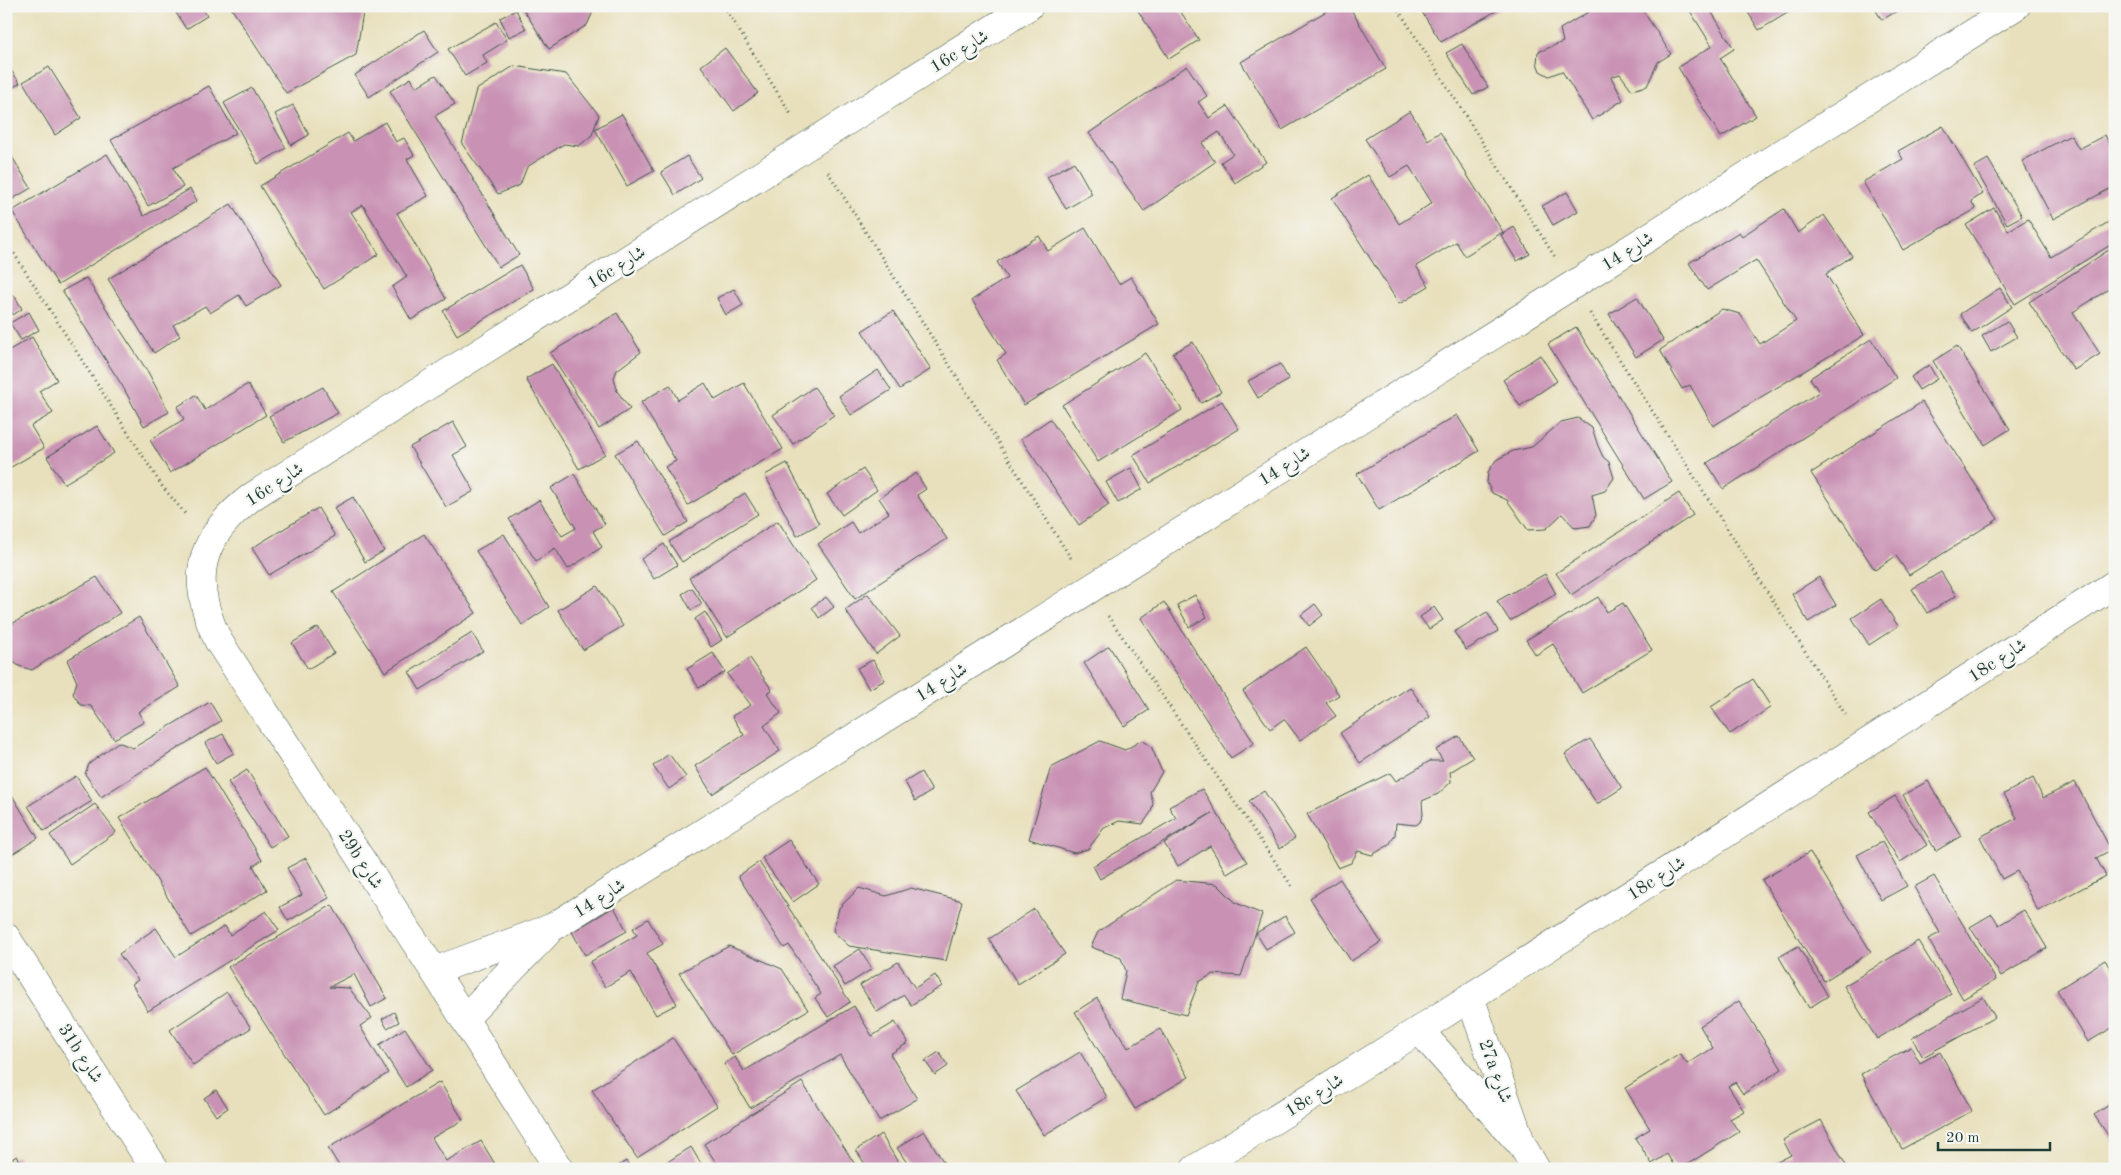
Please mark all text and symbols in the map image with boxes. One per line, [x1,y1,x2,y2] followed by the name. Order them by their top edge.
[927,27,995,81] street label: 16c شارع
[1599,229,1659,279] street label: شارع 14
[584,243,652,297] street label: 16c شارع
[1256,444,1316,494] street label: شارع 14
[242,460,309,514] street label: 16c شارع
[1965,636,2032,690] street label: 18c شارع
[913,660,973,710] street label: شارع 14
[330,827,386,895] street label: 29b شارع
[1624,854,1691,908] street label: 18c شارع
[571,876,631,926] street label: شارع 14
[50,1021,106,1089] street label: 31b شارع
[1471,1037,1515,1107] street label: 27a شارع
[1282,1071,1350,1125] street label: 18c شارع
[1938,1120,2051,1152] scale bar
[1946,1131,1980,1146] text: 20 m

